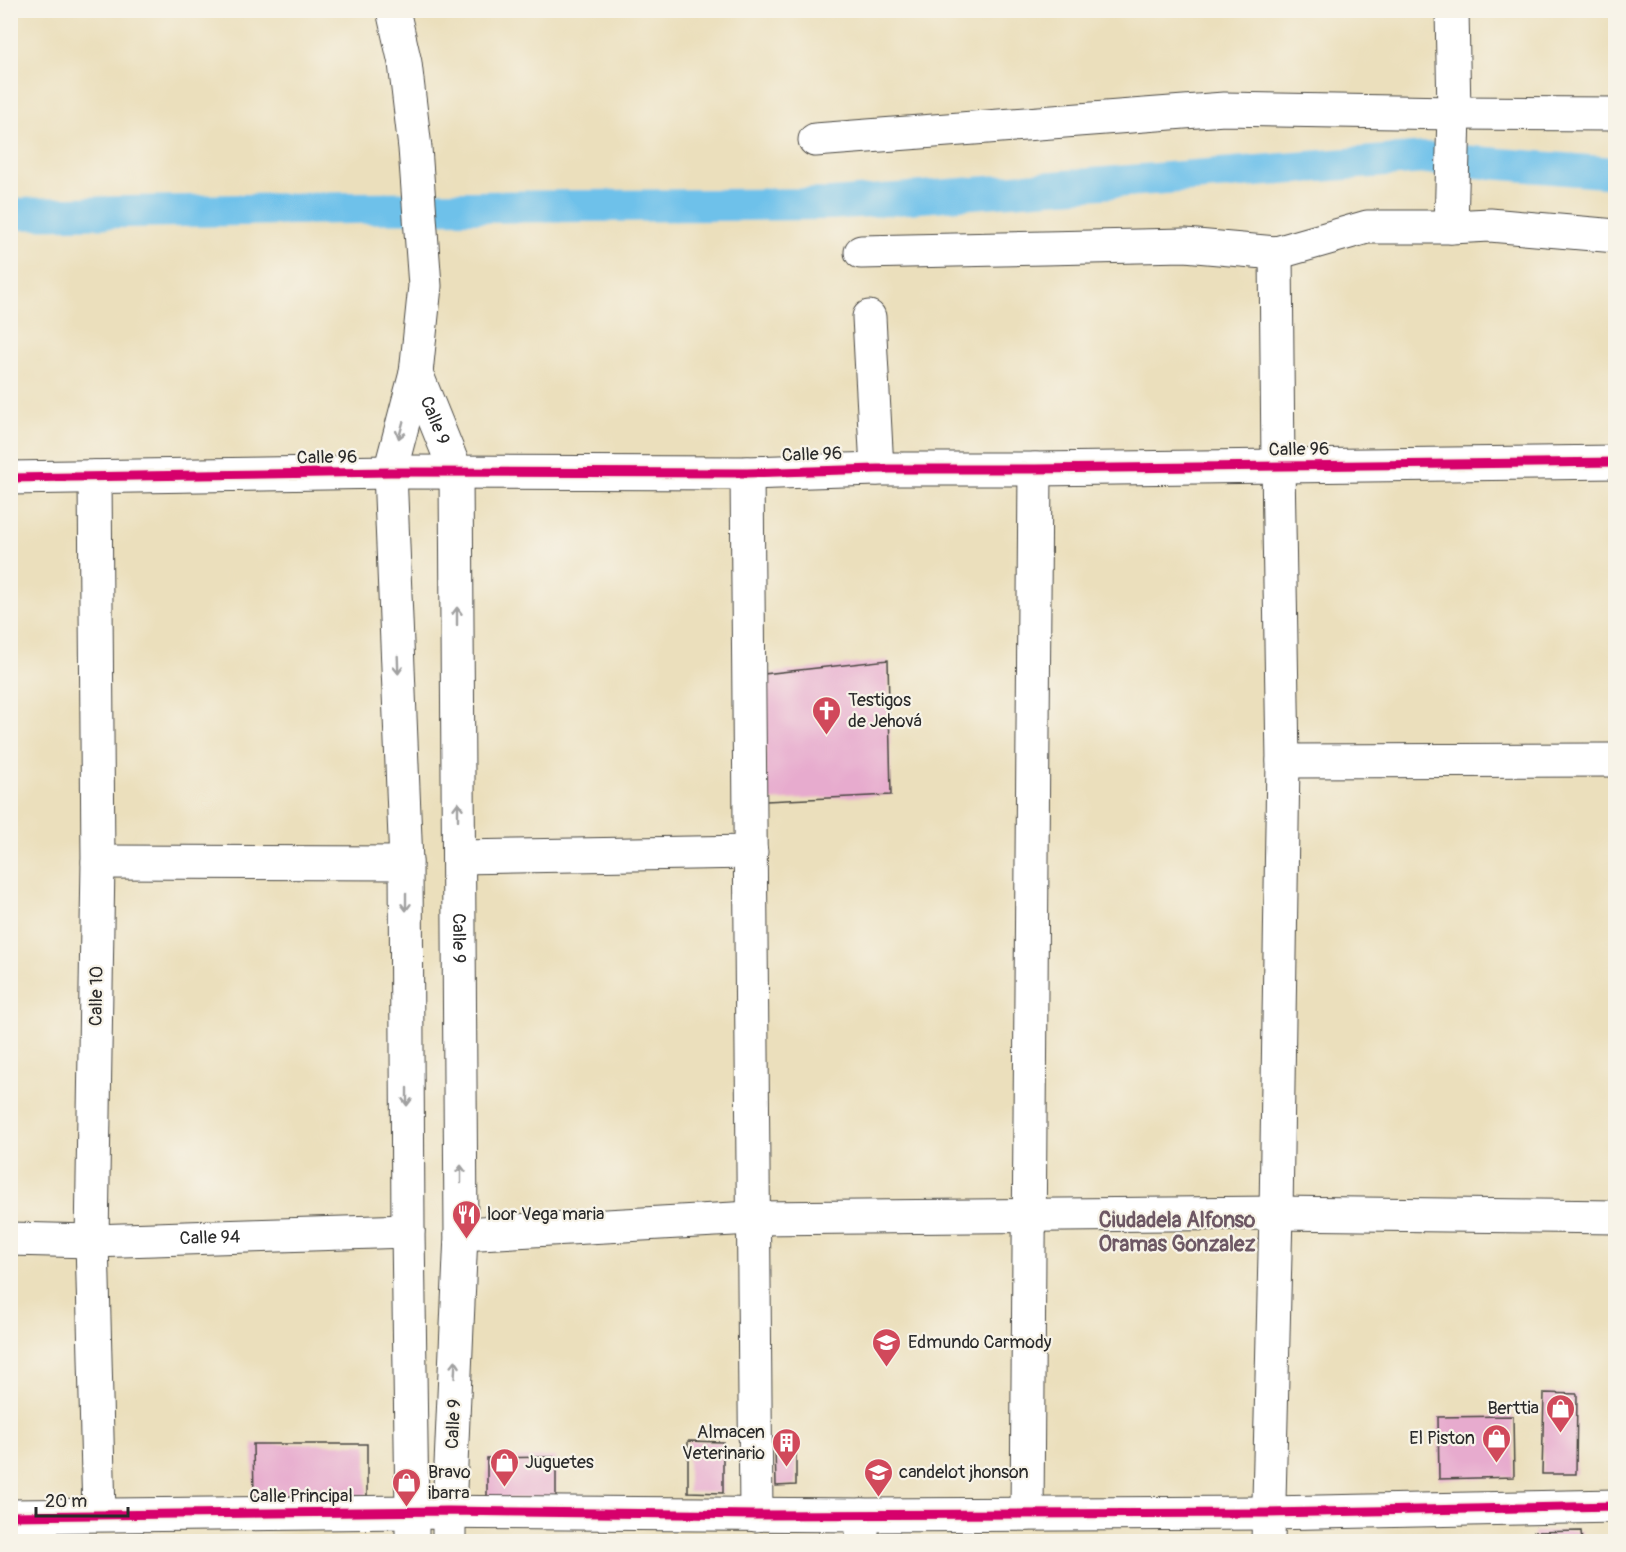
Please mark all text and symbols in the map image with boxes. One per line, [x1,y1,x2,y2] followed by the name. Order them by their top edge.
[415,393,455,448] street label: Calle 9
[395,420,407,439] one-way arrow
[1269,437,1329,462] street label: Calle 96
[781,442,843,467] street label: Calle 96
[297,445,357,470] street label: Calle 96
[451,607,463,627] one-way arrow
[393,654,404,674] one-way arrow
[848,689,922,733] place label: Testigos de Jehová
[811,694,843,736] church icon: Testigos de Jehová
[452,802,464,822] one-way arrow
[400,891,412,911] one-way arrow
[447,913,470,963] street label: Calle 9
[84,966,109,1026] street label: Calle 10
[401,1086,413,1106] one-way arrow
[455,1165,467,1185] one-way arrow
[450,1198,482,1240] restaurant icon: loor Vega maria
[487,1203,604,1226] place label: loor Vega maria
[1099,1207,1256,1258] district label: Ciudadela Alfonso Oramas Gonzalez
[179,1225,241,1250] street label: Calle 94
[871,1326,903,1368] school or university icon: Edmundo Carmody
[908,1331,1052,1354] place label: Edmundo Carmody
[450,1360,461,1380] one-way arrow
[1544,1392,1576,1434] shop icon: Berttia
[1487,1397,1539,1420] place label: Berttia
[441,1398,466,1450] street label: Calle 9
[682,1421,765,1465] place label: Almacen Veterinario
[1480,1422,1512,1464] shop icon: El Piston
[770,1426,802,1468] building icon: Almacen Veterinario
[1409,1427,1475,1450] place label: El Piston
[488,1446,520,1488] shop icon: Juguetes
[525,1451,594,1474] place label: Juguetes
[862,1456,894,1498] school or university icon: candelot jhonson
[428,1461,471,1505] place label: Bravo ibarra
[899,1461,1029,1484] place label: candelot jhonson
[391,1466,423,1508] shop icon: Bravo ibarra
[36,1480,128,1518] scale bar
[249,1485,353,1508] street label: Calle Principal
[45,1490,87,1513] text: 20 m

